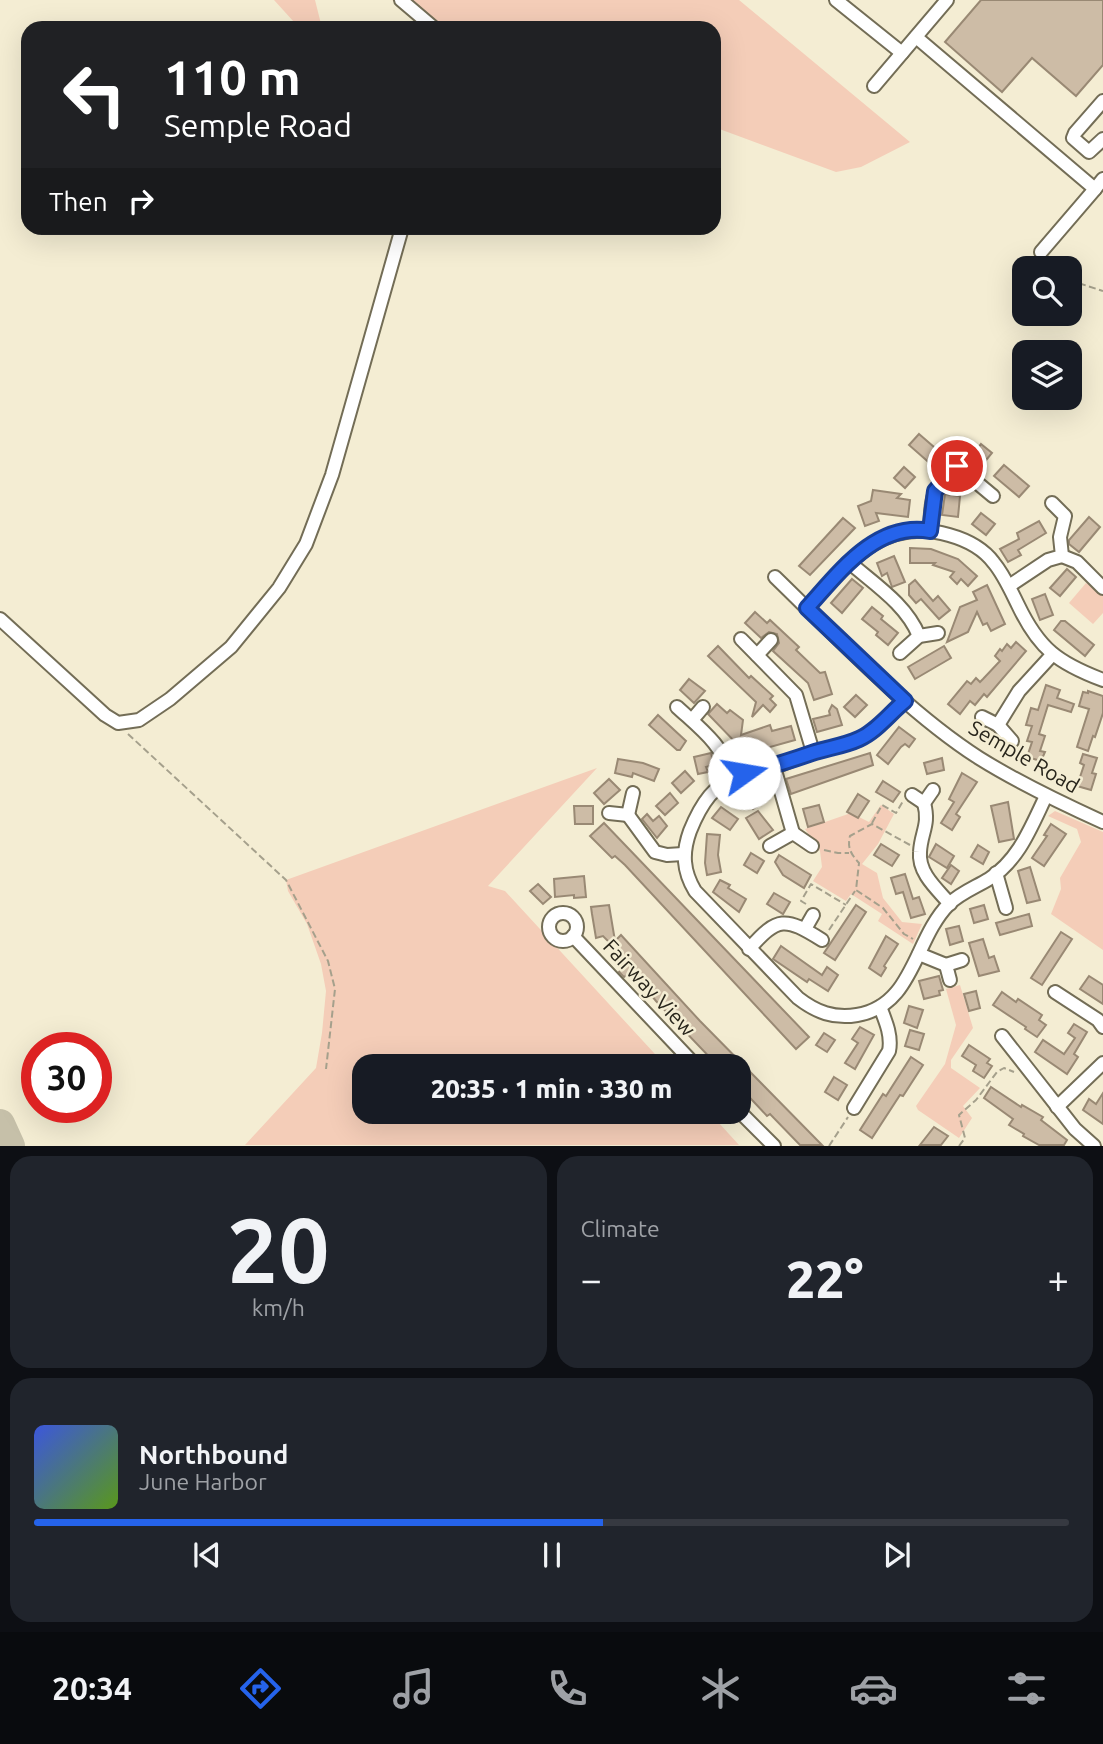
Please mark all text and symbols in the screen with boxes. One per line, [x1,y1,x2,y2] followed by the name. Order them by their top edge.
[49,49,140,140] icon: left
[164,49,301,104] text: 110 m
[164,107,352,143] text: Semple Road
[122,182,160,220] icon: right
[49,187,108,216] text: Then
[1012,256,1082,410] map controls
[1012,256,1082,326] button: search
[1012,340,1082,410] button: layers
[927,436,987,496] pin
[938,447,976,485] icon: arrive
[965,715,1084,797] street label: Semple Road
[707,736,781,810] position arrow
[599,934,701,1041] street label: Fairway View
[21,1032,112,1123] speed limit sign: 30
[431,1074,672,1103] text: 20:35 · 1 min · 330 m
[227,1198,330,1300] text: 20
[581,1216,660,1241] text: Climate
[786,1250,864,1308] text: 22°
[581,1258,602,1300] text: −
[1048,1258,1069,1300] text: +
[252,1295,305,1320] text: km/h
[139,1440,288,1469] text: Northbound
[139,1469,267,1494] text: June Harbor
[188,1536,226,1574] icon: previous
[533,1536,571,1574] icon: pause
[878,1536,916,1574] icon: next
[236,1664,285,1713] icon: directions
[389,1664,438,1713] icon: music
[543,1664,592,1713] icon: phone
[696,1664,745,1713] icon: climate
[849,1664,898,1713] icon: car
[1002,1664,1051,1713] icon: filters
[52,1670,132,1706] text: 20:34

